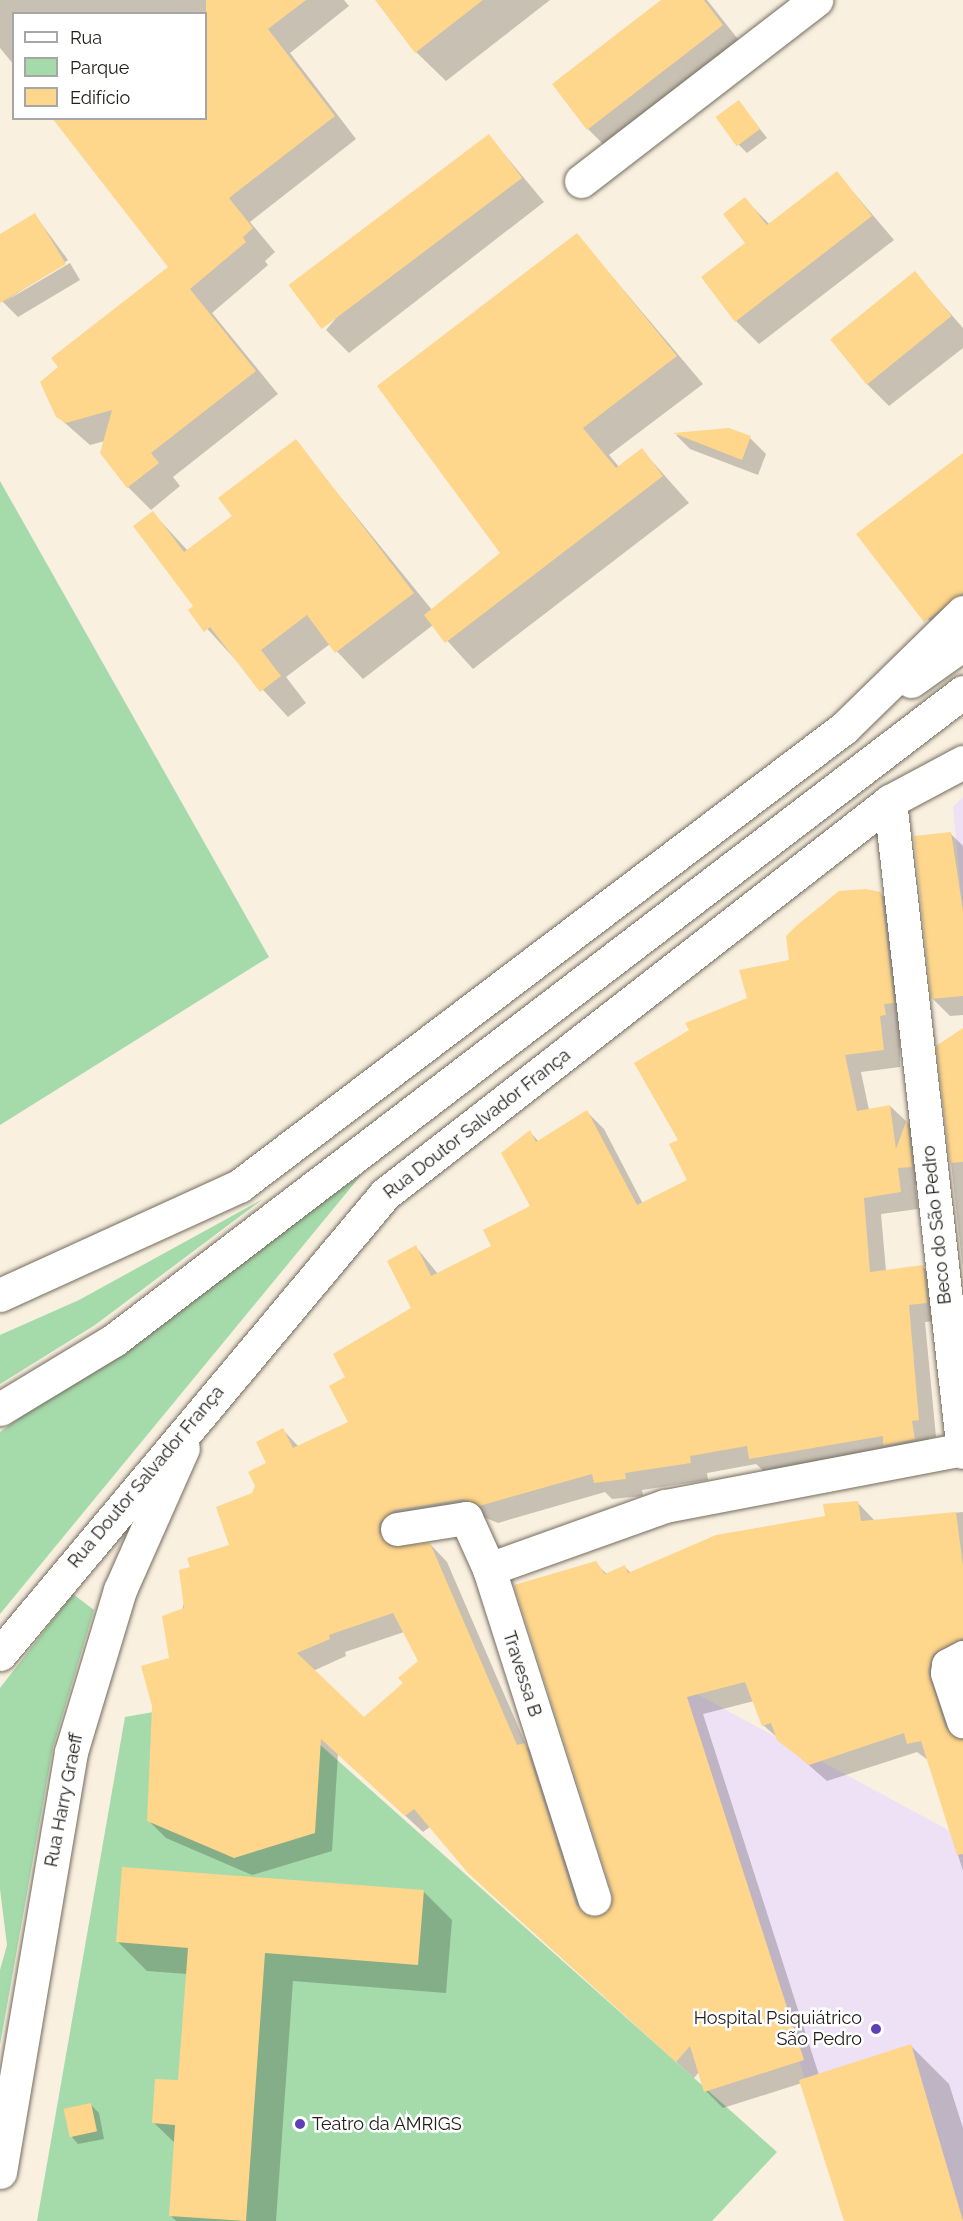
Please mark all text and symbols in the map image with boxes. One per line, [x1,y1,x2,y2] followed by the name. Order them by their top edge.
[12,12,207,120] legend
[70,27,102,48] text: Rua
[70,57,129,78] text: Parque
[70,87,130,108] text: Edifício
[379,1044,575,1204] street label: Rua Doutor Salvador França
[918,1144,956,1306] street label: Beco do São Pedro
[63,1381,229,1573] street label: Rua Doutor Salvador França
[498,1628,546,1720] street label: Travessa B
[40,1731,88,1869] street label: Rua Harry Graeff
[693,2008,862,2050] place label: Hospital Psiquiátrico São Pedro
[867,2020,885,2038] marker: Hospital Psiquiátrico São Pedro
[312,2113,462,2135] place label: Teatro da AMRIGS
[293,2117,307,2131] marker: Teatro da AMRIGS

